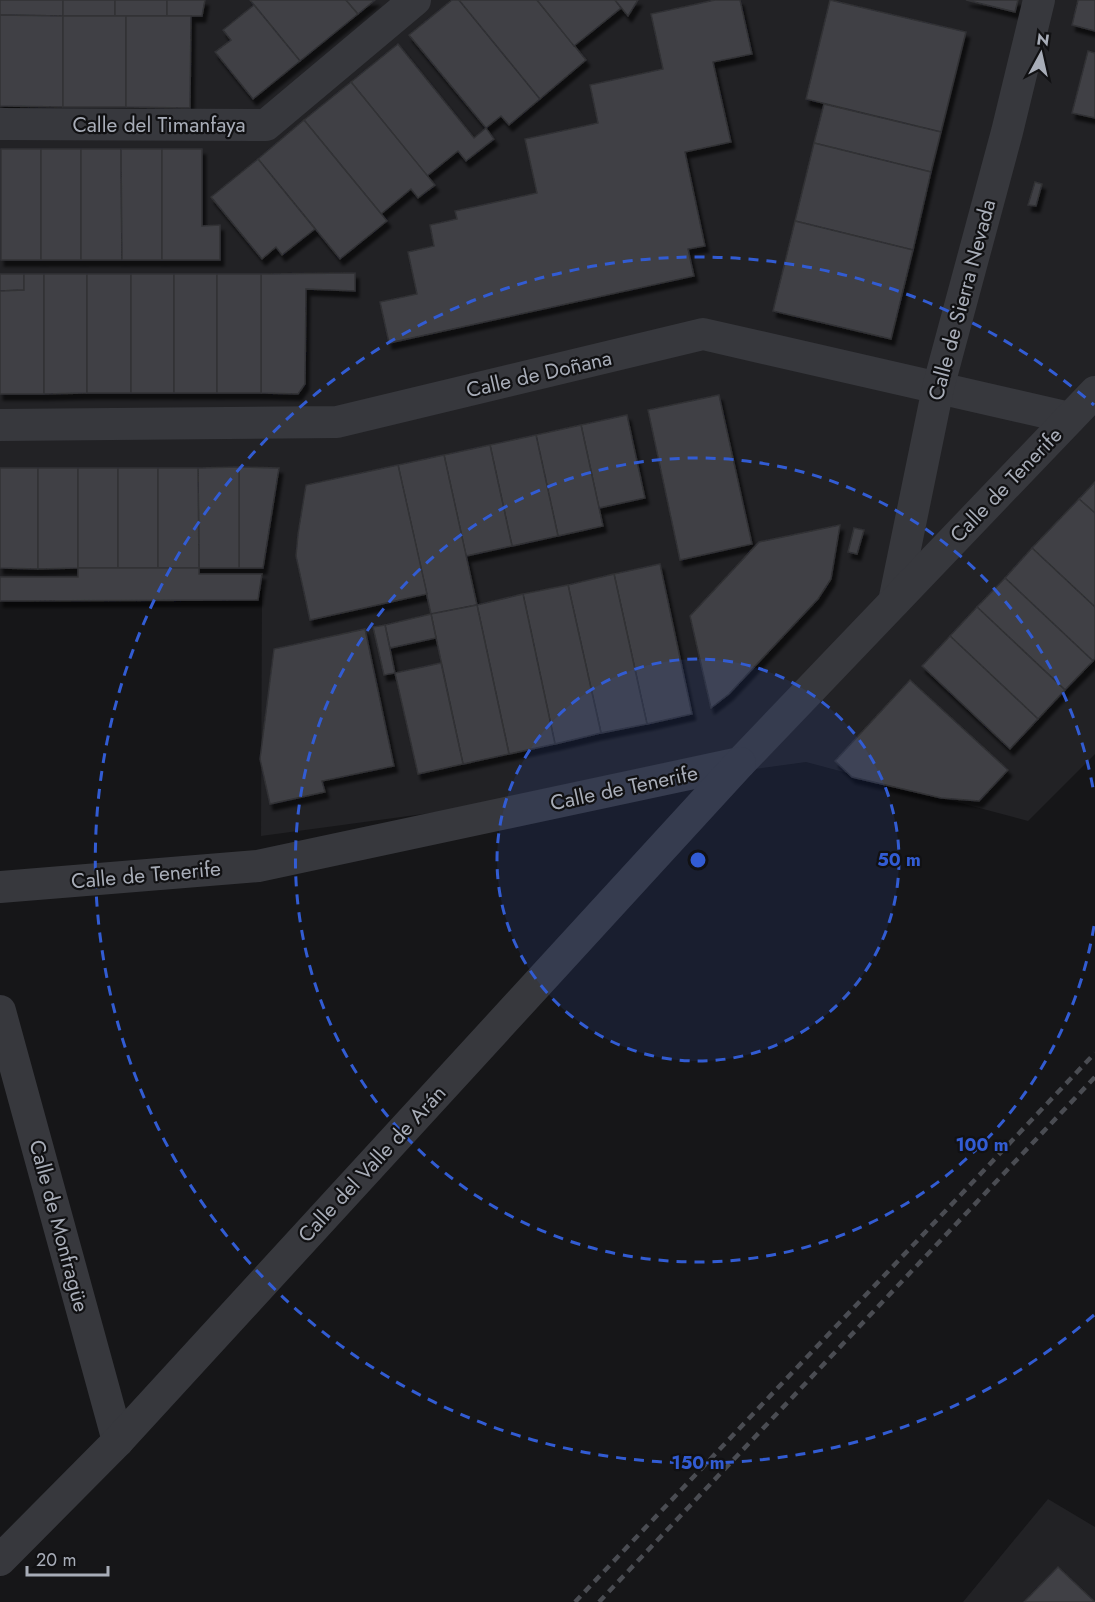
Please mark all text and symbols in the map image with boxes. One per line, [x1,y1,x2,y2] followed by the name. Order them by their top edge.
[1011,24,1071,84] north arrow
[1035,27,1051,52] text: N
[72,110,246,140] street label: Calle del Timanfaya
[921,196,1003,404] street label: Calle de Sierra Nevada
[463,343,615,405] street label: Calle de Doñana
[943,420,1069,549] street label: Calle de Tenerife
[547,758,701,818] street label: Calle de Tenerife
[877,847,921,873] text: 50 m
[688,850,708,870] centre of rings
[70,853,222,896] street label: Calle de Tenerife
[291,1079,453,1249] street label: Calle del Valle de Arán
[955,1132,1009,1158] text: 100 m
[22,1137,96,1316] street label: Calle de Monfragüe
[672,1450,724,1476] text: 150 m
[27,1539,108,1577] scale bar
[36,1547,76,1573] text: 20 m

